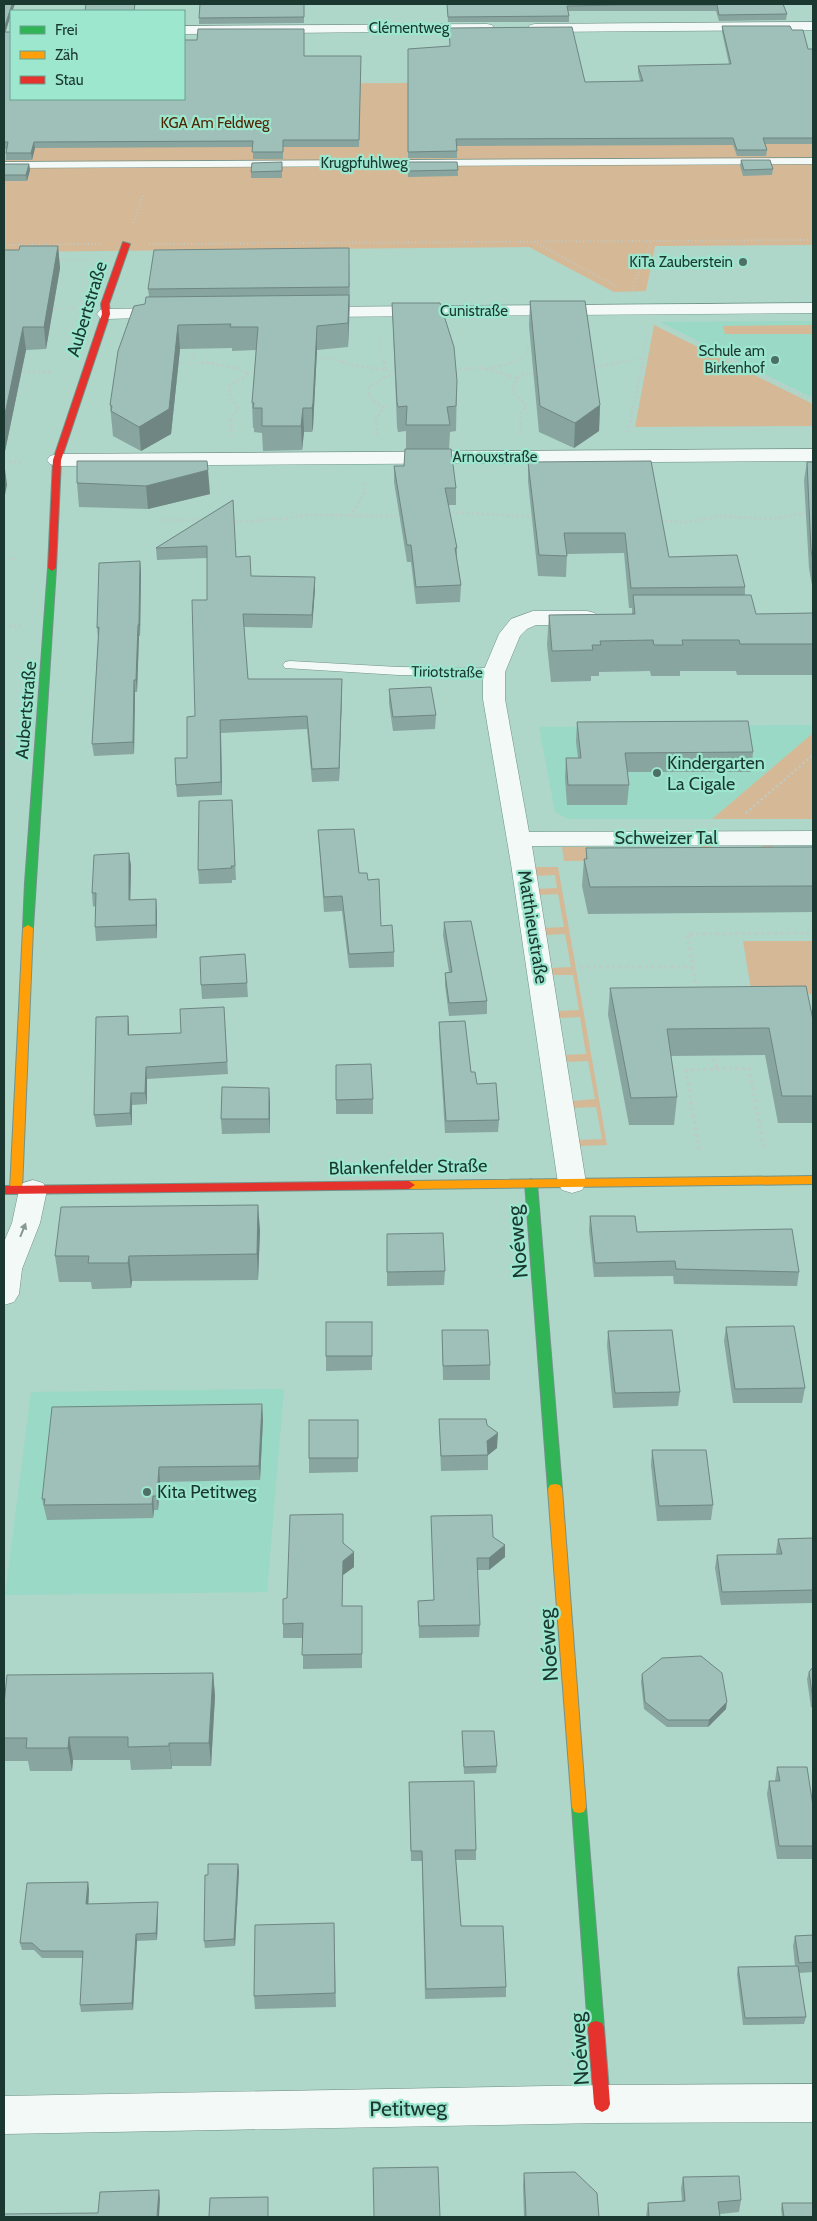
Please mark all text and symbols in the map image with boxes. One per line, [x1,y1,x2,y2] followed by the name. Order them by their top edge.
[10,10,185,100] legend
[369,19,450,37] street label: Clémentweg
[55,21,78,39] text: Frei
[55,46,78,64] text: Zäh
[55,71,84,89] text: Stau
[160,114,270,132] park label: KGA Am Feldweg
[320,154,408,172] street label: Krugpfuhlweg
[629,253,733,271] place label: KiTa Zauberstein
[737,256,749,268] marker: KiTa Zauberstein
[62,259,112,359] street label: Aubertstraße
[440,302,508,320] street label: Cunistraße
[699,342,765,377] place label: Schule am Birkenhof
[769,354,781,366] marker: Schule am Birkenhof
[453,448,538,466] street label: Arnouxstraße
[11,660,41,760] street label: Aubertstraße
[411,662,483,682] street label: Tiriotstraße
[667,752,765,795] place label: Kindergarten La Cigale
[651,767,663,779] marker: Kindergarten La Cigale
[615,827,718,849] street label: Schweizer Tal
[513,869,553,985] street label: Matthieustraße
[329,1155,487,1179] street label: Blankenfelder Straße
[501,1204,533,1280] street label: Noéweg
[19,1222,27,1237] one-way arrow
[157,1481,258,1503] place label: Kita Petitweg
[141,1486,153,1498] marker: Kita Petitweg
[533,1607,563,1682] street label: Noéweg
[564,2011,594,2086] street label: Noéweg
[369,2095,447,2121] street label: Petitweg

